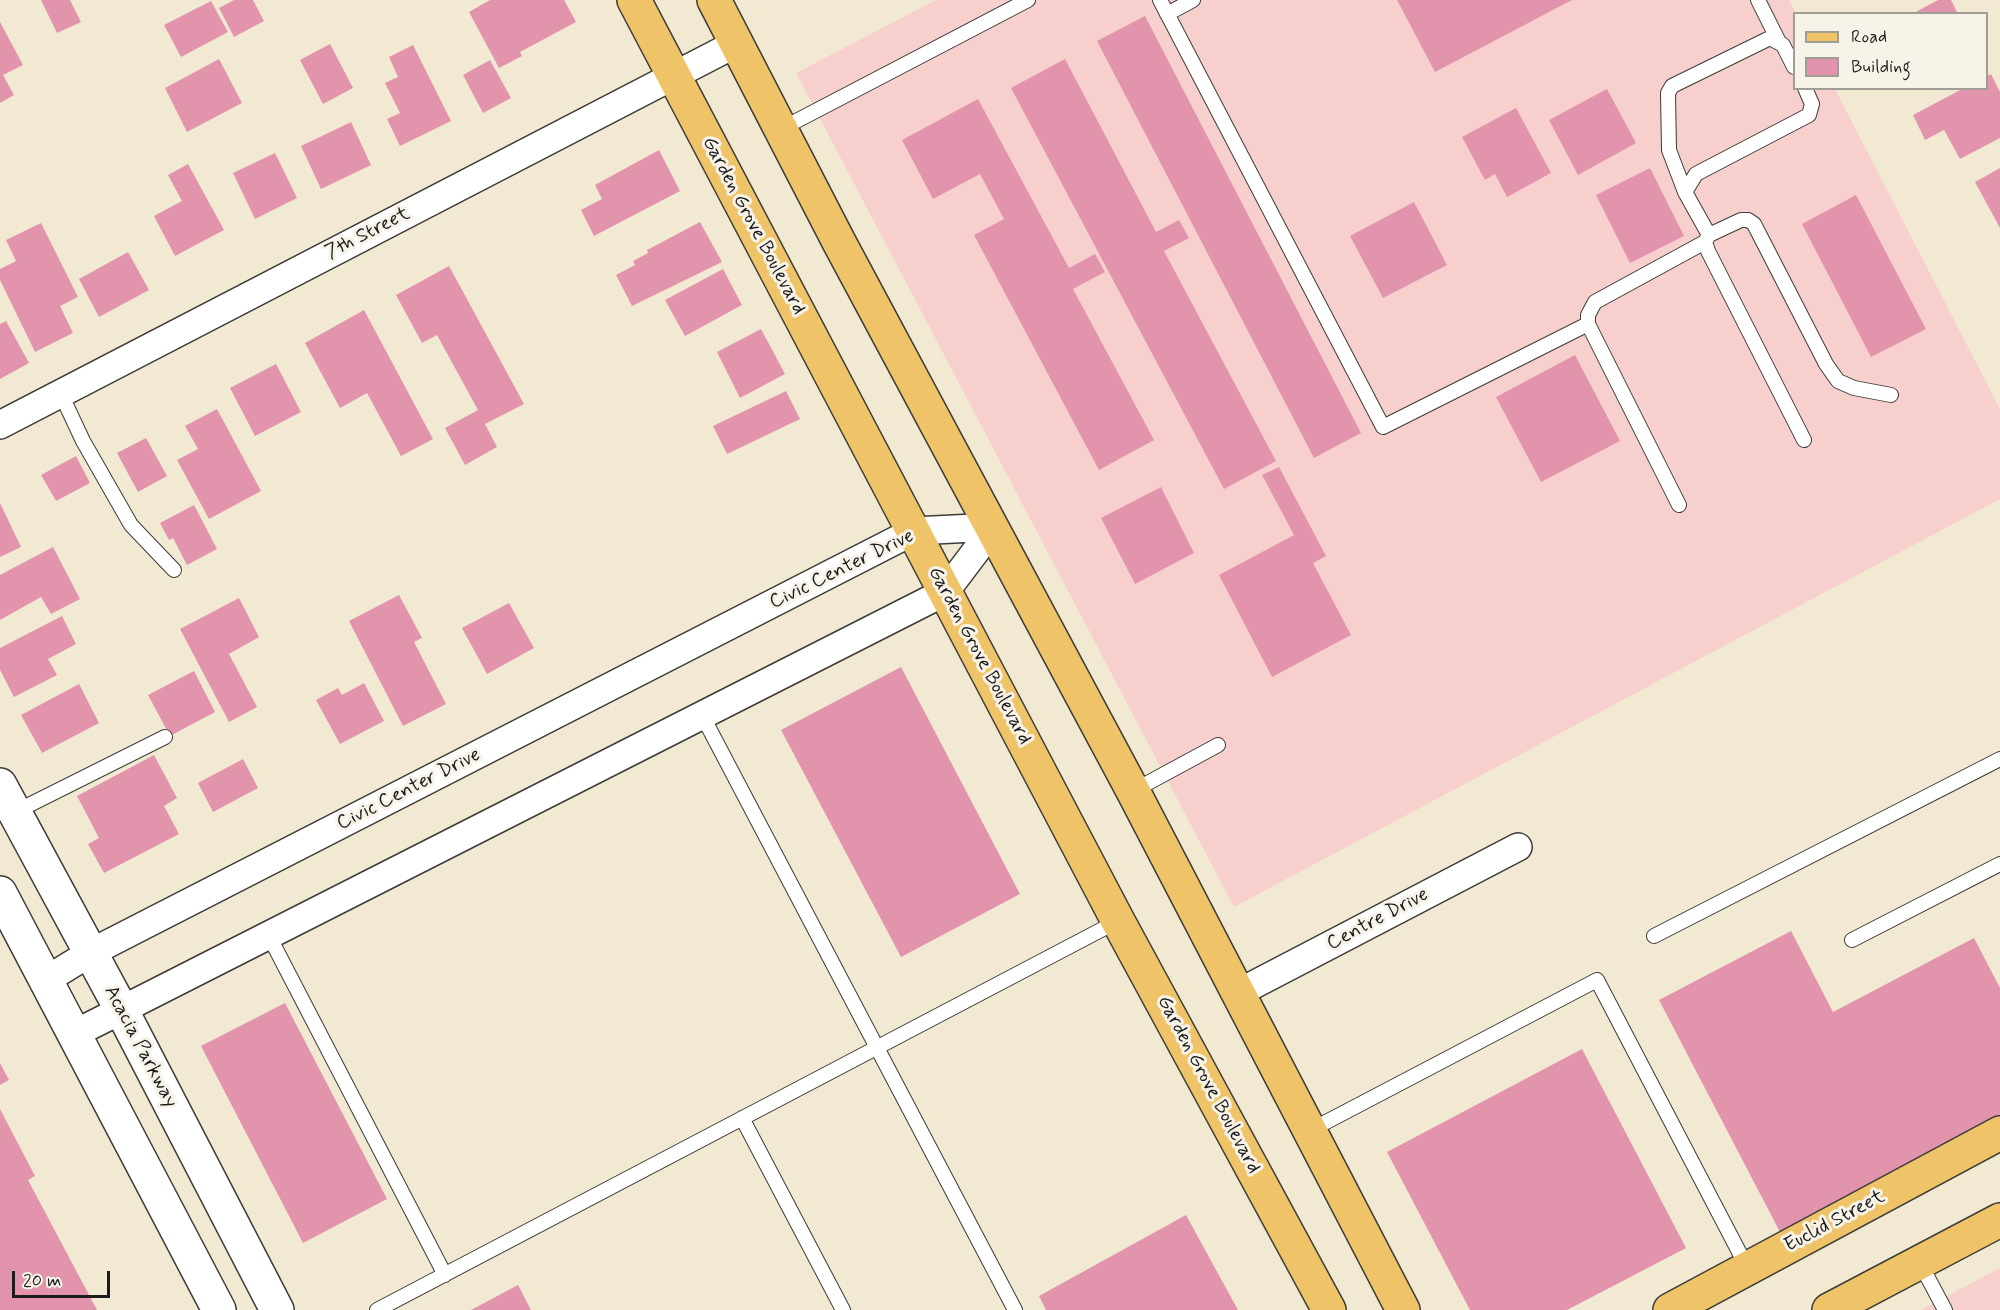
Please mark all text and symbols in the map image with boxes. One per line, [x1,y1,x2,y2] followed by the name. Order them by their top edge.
[1793,12,1988,90] legend
[1851,25,1887,49] text: Road
[1851,55,1911,79] text: Building
[696,133,810,319] street label: Garden Grove Boulevard
[322,203,414,265] street label: 7th Street
[766,525,918,615] street label: Civic Center Drive
[922,563,1036,749] street label: Garden Grove Boulevard
[333,743,485,837] street label: Civic Center Drive
[1323,883,1433,957] street label: Centre Drive
[98,982,182,1112] street label: Acacia Parkway
[1151,992,1265,1178] street label: Garden Grove Boulevard
[1781,1186,1889,1258] street label: Euclid Street
[15,1259,112,1297] scale bar
[23,1269,61,1293] text: 20 m

